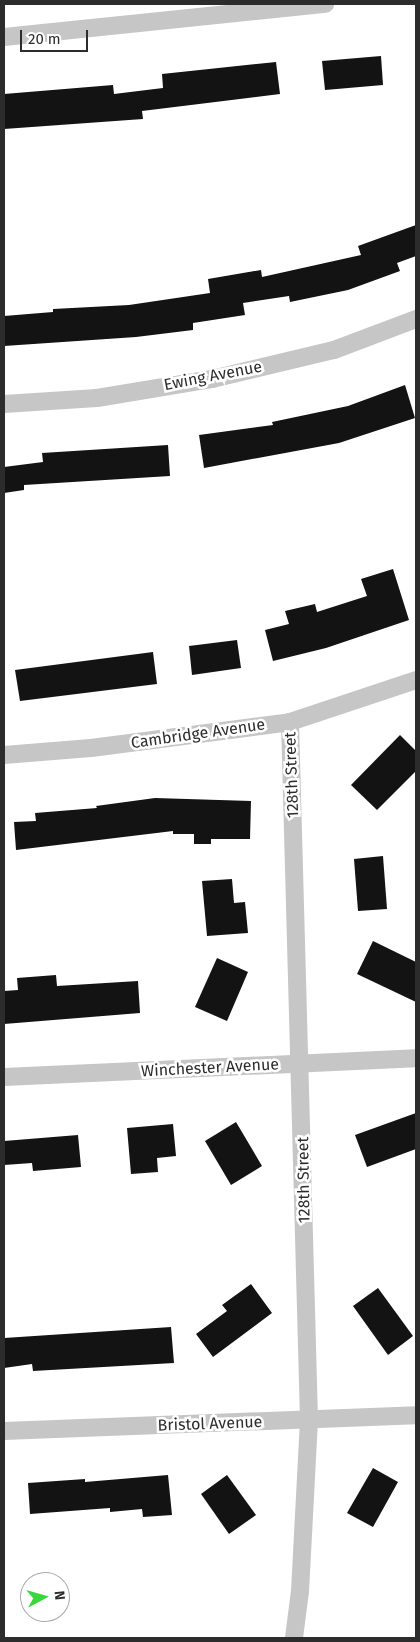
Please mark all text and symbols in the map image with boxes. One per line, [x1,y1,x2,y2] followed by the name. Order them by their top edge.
[22,20,90,52] scale bar
[28,30,61,48] text: 20 m
[162,357,264,395] street label: Ewing Avenue
[130,715,266,753] street label: Cambridge Avenue
[281,731,303,819] street label: 128th Street
[141,1055,279,1081] street label: Winchester Avenue
[294,1137,314,1223] street label: 128th Street
[157,1413,263,1435] street label: Bristol Avenue
[20,1572,70,1622] north arrow
[50,1590,68,1601] text: N

